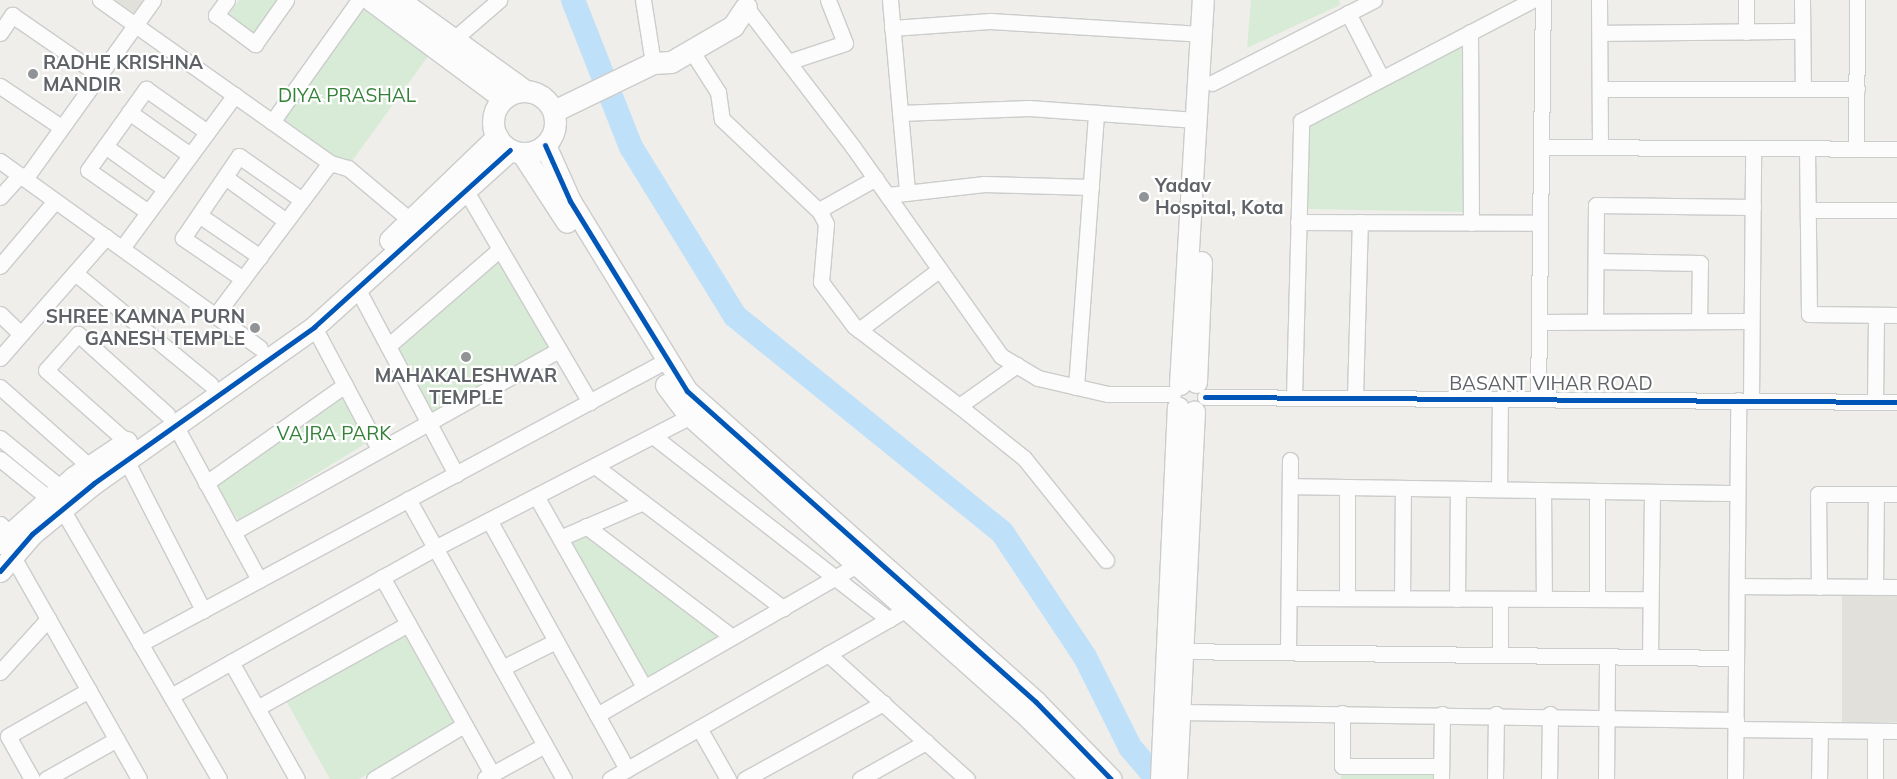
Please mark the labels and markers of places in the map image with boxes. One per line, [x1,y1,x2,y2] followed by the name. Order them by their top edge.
[43,52,203,96] place label: RADHE KRISHNA MANDIR
[27,68,39,80] marker: RADHE KRISHNA MANDIR
[1155,175,1284,219] place label: Yadav Hospital, Kota
[1137,190,1151,204] marker: Yadav Hospital, Kota
[46,306,245,350] place label: SHREE KAMNA PURN GANESH TEMPLE
[249,322,261,334] marker: SHREE KAMNA PURN GANESH TEMPLE
[460,351,472,363] marker: MAHAKALESHWAR TEMPLE
[375,365,557,409] place label: MAHAKALESHWAR TEMPLE

